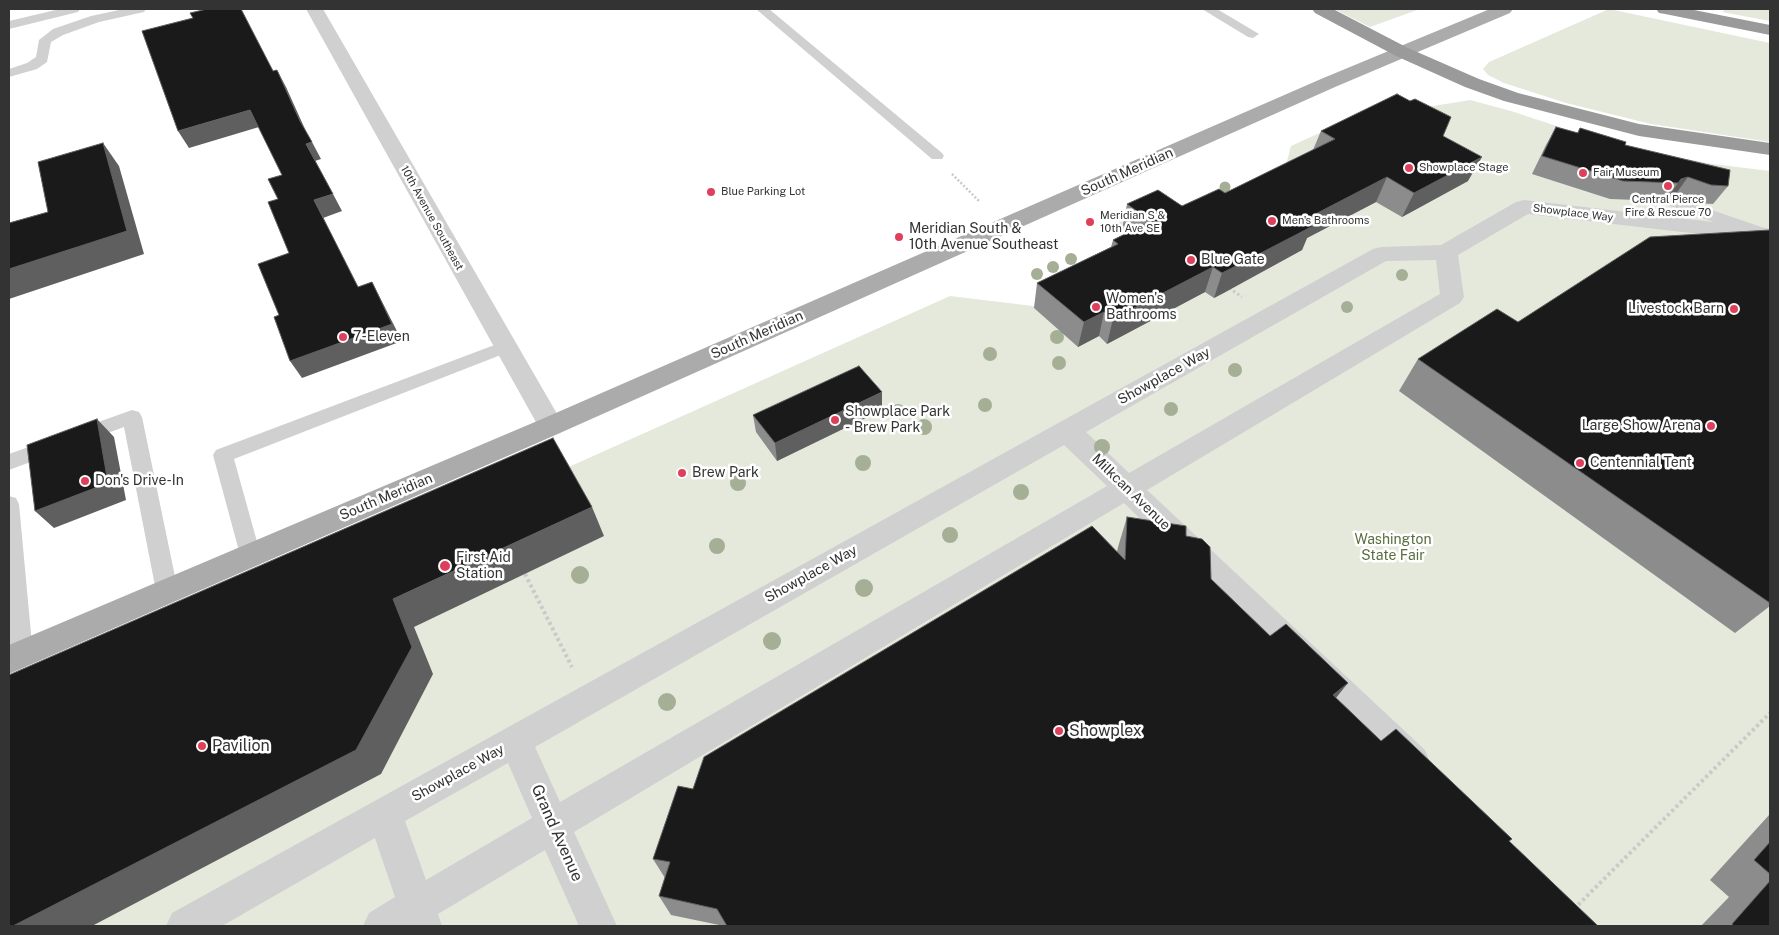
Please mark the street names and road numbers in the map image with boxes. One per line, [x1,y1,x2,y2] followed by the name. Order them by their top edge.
[1078,144,1176,200] street label: South Meridian
[398,163,466,273] street label: 10th Avenue Southeast
[1532,202,1614,224] street label: Showplace Way
[708,307,806,363] street label: South Meridian
[1115,344,1213,408] street label: Showplace Way
[1088,450,1174,534] street label: Milkcan Avenue
[337,470,435,524] street label: South Meridian
[762,542,860,606] street label: Showplace Way
[409,741,507,805] street label: Showplace Way
[527,782,587,884] street label: Grand Avenue

